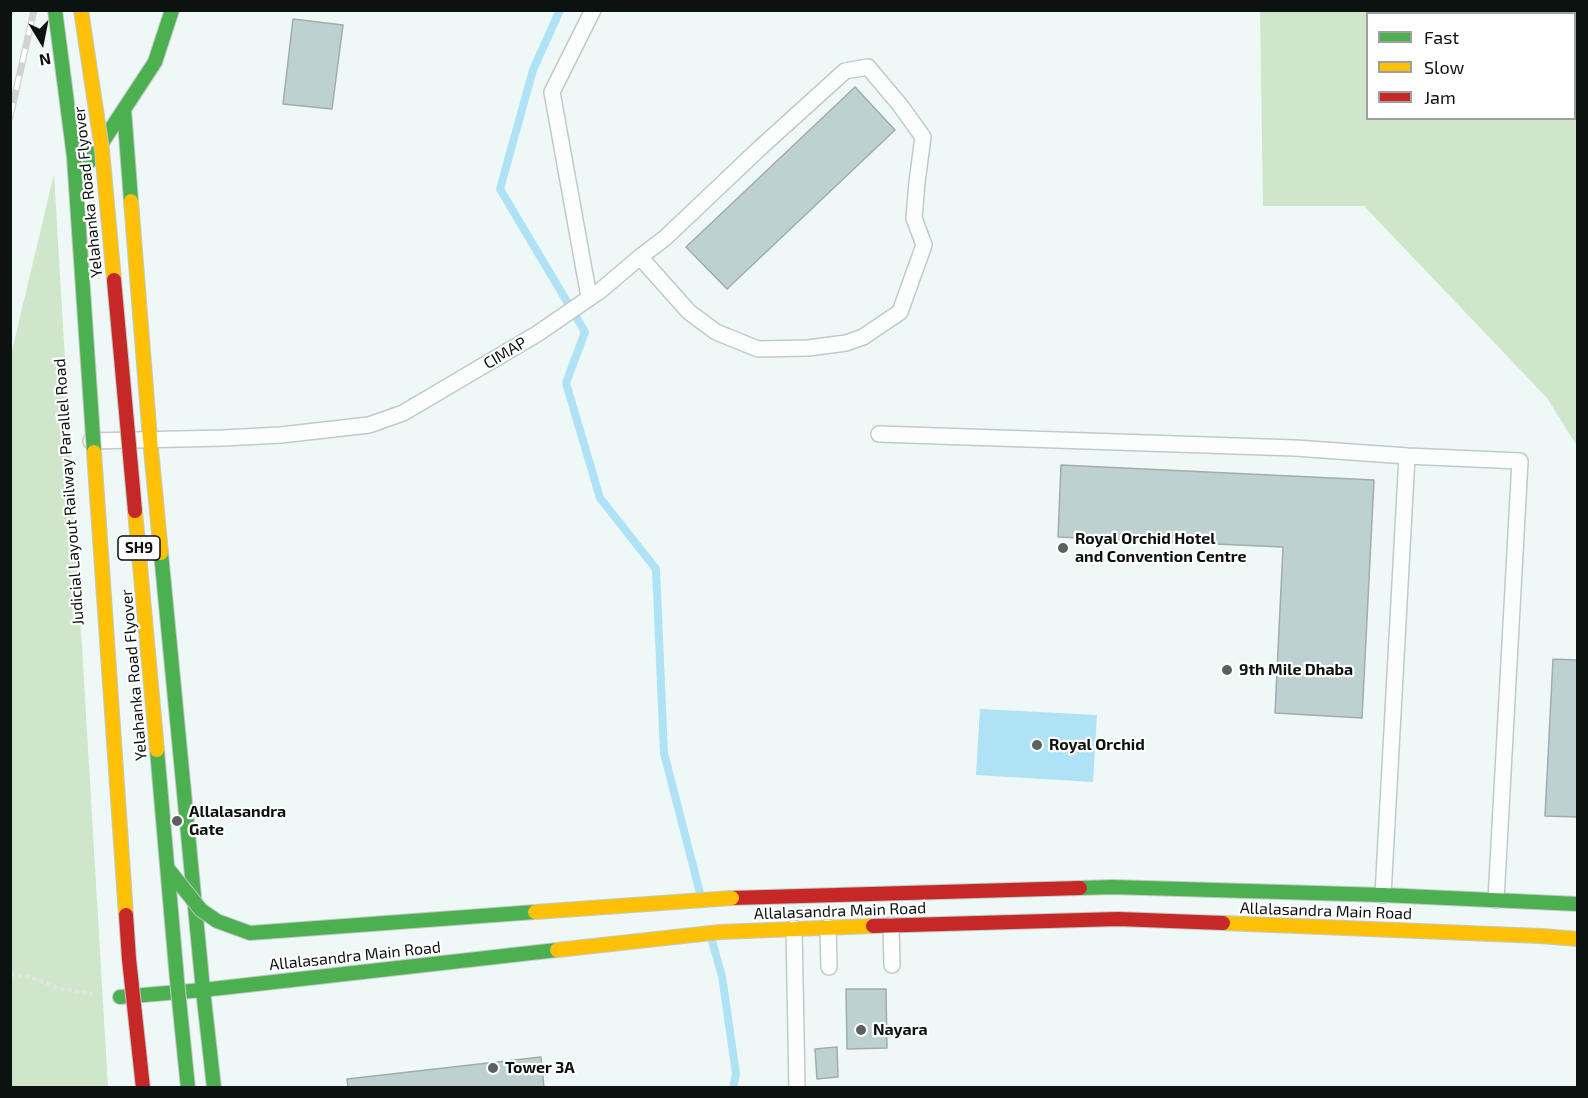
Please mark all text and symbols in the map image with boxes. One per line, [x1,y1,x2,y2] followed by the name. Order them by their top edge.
[12,12,72,72] north arrow
[1366,12,1576,120] legend
[1424,26,1459,48] text: Fast
[38,50,53,71] text: N
[1424,56,1464,78] text: Slow
[1424,86,1456,108] text: Jam
[69,105,107,279] street label: Yelahanka Road Flyover
[480,333,530,373] street label: CIMAP
[50,358,88,626] street label: Judicial Layout Railway Parallel Road
[1075,529,1247,567] place label: Royal Orchid Hotel and Convention Centre
[118,536,160,560] road number: SH9
[1056,541,1070,555] marker: Royal Orchid Hotel and Convention Centre
[117,588,151,762] street label: Yelahanka Road Flyover
[1239,660,1353,680] place label: 9th Mile Dhaba
[1220,663,1234,677] marker: 9th Mile Dhaba
[1049,735,1145,755] place label: Royal Orchid
[1030,738,1044,752] marker: Royal Orchid
[189,802,286,840] place label: Allalasandra Gate
[170,814,184,828] marker: Allalasandra Gate
[754,898,926,924] street label: Allalasandra Main Road
[1240,898,1412,924] street label: Allalasandra Main Road
[268,937,442,975] street label: Allalasandra Main Road
[873,1020,928,1040] place label: Nayara
[854,1023,868,1037] marker: Nayara
[505,1058,575,1078] place label: Tower 3A
[486,1061,500,1075] marker: Tower 3A

